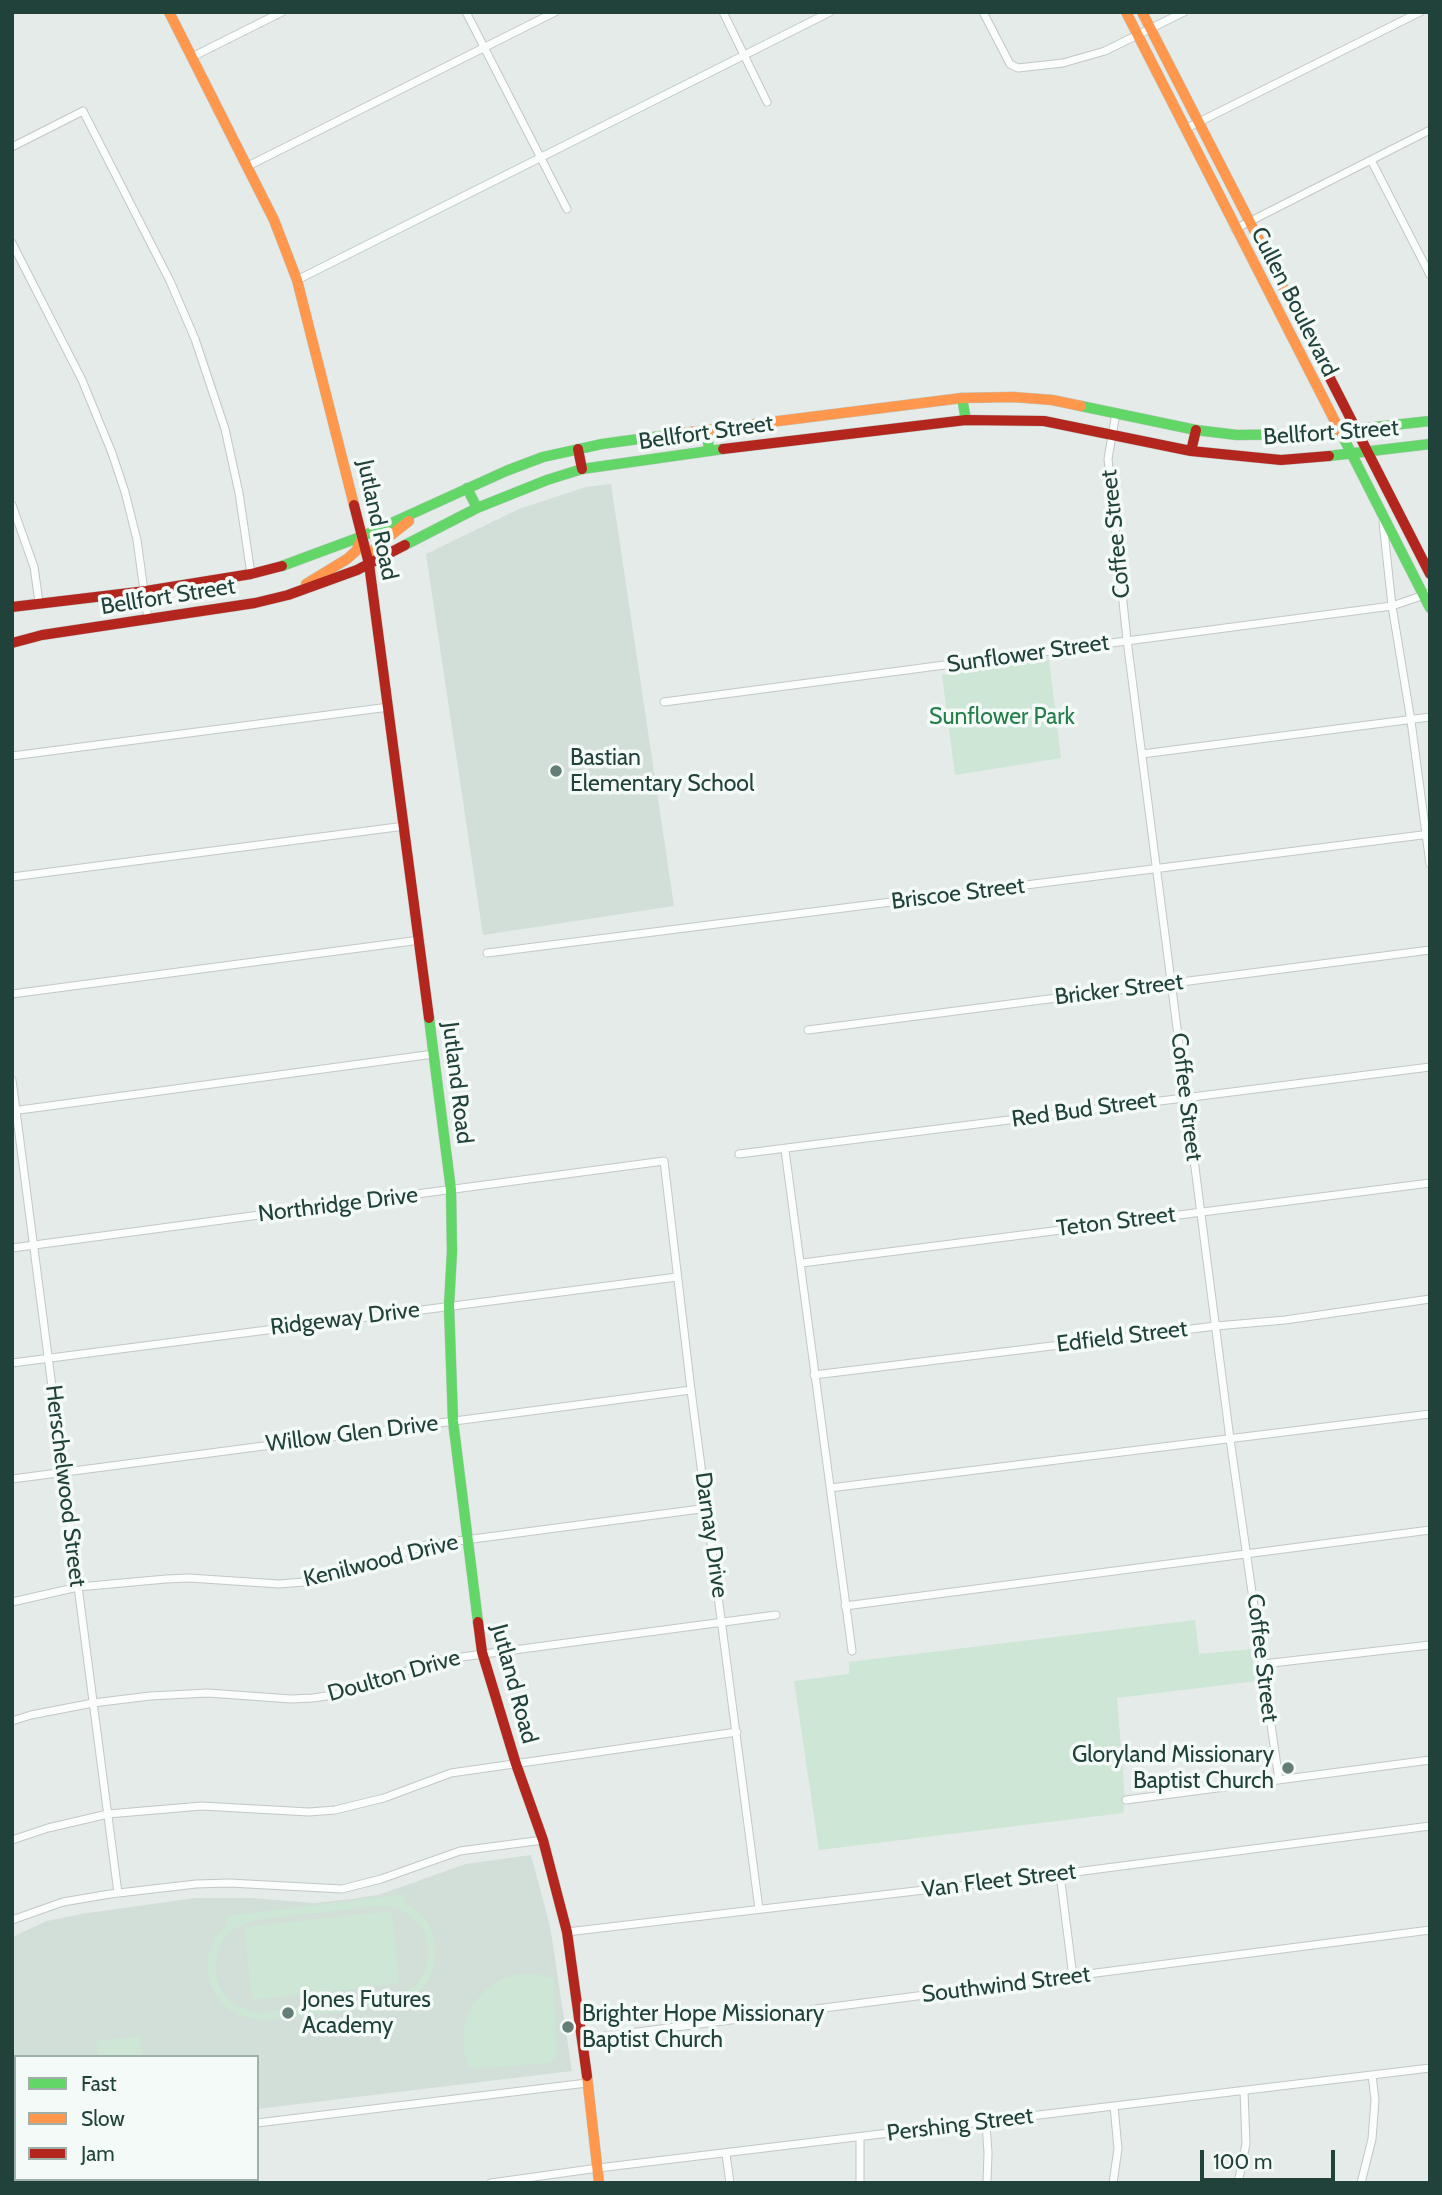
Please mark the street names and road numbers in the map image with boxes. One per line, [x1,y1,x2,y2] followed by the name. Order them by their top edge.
[1245,223,1343,381] street label: Cullen Boulevard
[637,410,775,456] street label: Bellfort Street
[1262,415,1400,451] street label: Bellfort Street
[351,457,403,583] street label: Jutland Road
[1096,468,1136,600] street label: Coffee Street
[99,573,237,621] street label: Bellfort Street
[945,629,1111,679] street label: Sunflower Street
[890,872,1026,916] street label: Briscoe Street
[1053,968,1185,1012] street label: Bricker Street
[436,1020,478,1146] street label: Jutland Road
[1164,1031,1208,1163] street label: Coffee Street
[1010,1086,1158,1134] street label: Red Bud Street
[256,1181,420,1229] street label: Northridge Drive
[1055,1201,1177,1243] street label: Teton Street
[269,1296,421,1342] street label: Ridgeway Drive
[1055,1315,1189,1359] street label: Edfield Street
[39,1383,91,1589] street label: Herschelwood Street
[264,1410,440,1458] street label: Willow Glen Drive
[689,1470,733,1600] street label: Darnay Drive
[301,1528,461,1594] street label: Kenilwood Drive
[1240,1592,1284,1724] street label: Coffee Street
[485,1621,543,1747] street label: Jutland Road
[325,1644,463,1708] street label: Doulton Drive
[920,1858,1078,1904] street label: Van Fleet Street
[920,1961,1092,2009] street label: Southwind Street
[885,2102,1035,2148] street label: Pershing Street

